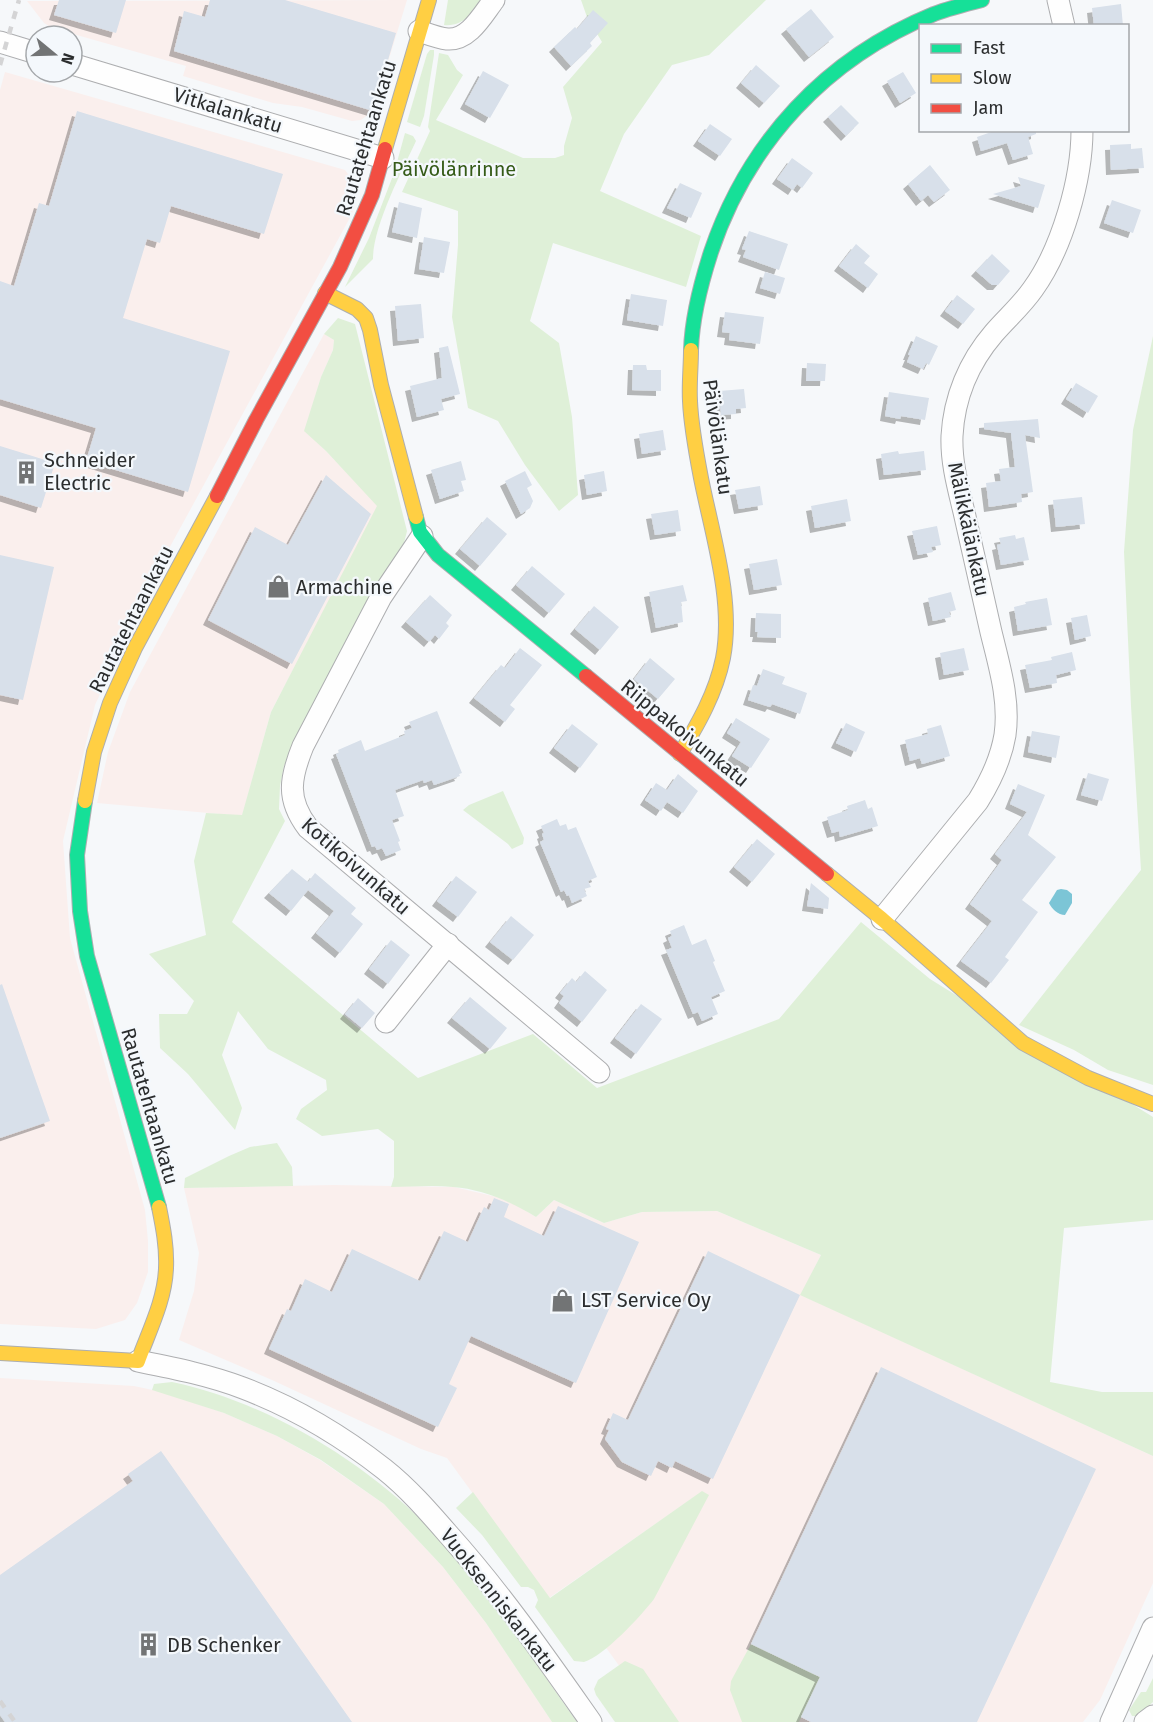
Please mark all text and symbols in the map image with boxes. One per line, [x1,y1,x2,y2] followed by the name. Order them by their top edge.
[24,24,84,84] north arrow
[919,24,1129,132] legend
[973,37,1006,59] text: Fast
[57,51,78,67] text: N
[331,57,401,219] street label: Rautatehtaankatu
[973,67,1012,89] text: Slow
[171,82,285,138] street label: Vitkalankatu
[973,97,1004,119] text: Jam
[392,157,516,181] park label: Päivölänrinne
[698,378,738,496] street label: Päivölänkatu
[44,448,135,495] place label: Schneider Electric
[13,459,39,485] building icon: Schneider Electric
[943,460,995,598] street label: Mälikkälänkatu
[84,541,178,697] street label: Rautatehtaankatu
[265,574,291,600] shop icon: Armachine
[296,575,393,599] place label: Armachine
[616,674,754,792] street label: Riippakoivunkatu
[297,812,415,920] street label: Kotikoivunkatu
[116,1025,184,1187] street label: Rautatehtaankatu
[550,1287,576,1313] shop icon: LST Service Oy
[581,1288,711,1312] place label: LST Service Oy
[436,1524,562,1676] street label: Vuoksenniskankatu
[136,1632,162,1658] building icon: DB Schenker
[167,1633,281,1657] place label: DB Schenker

